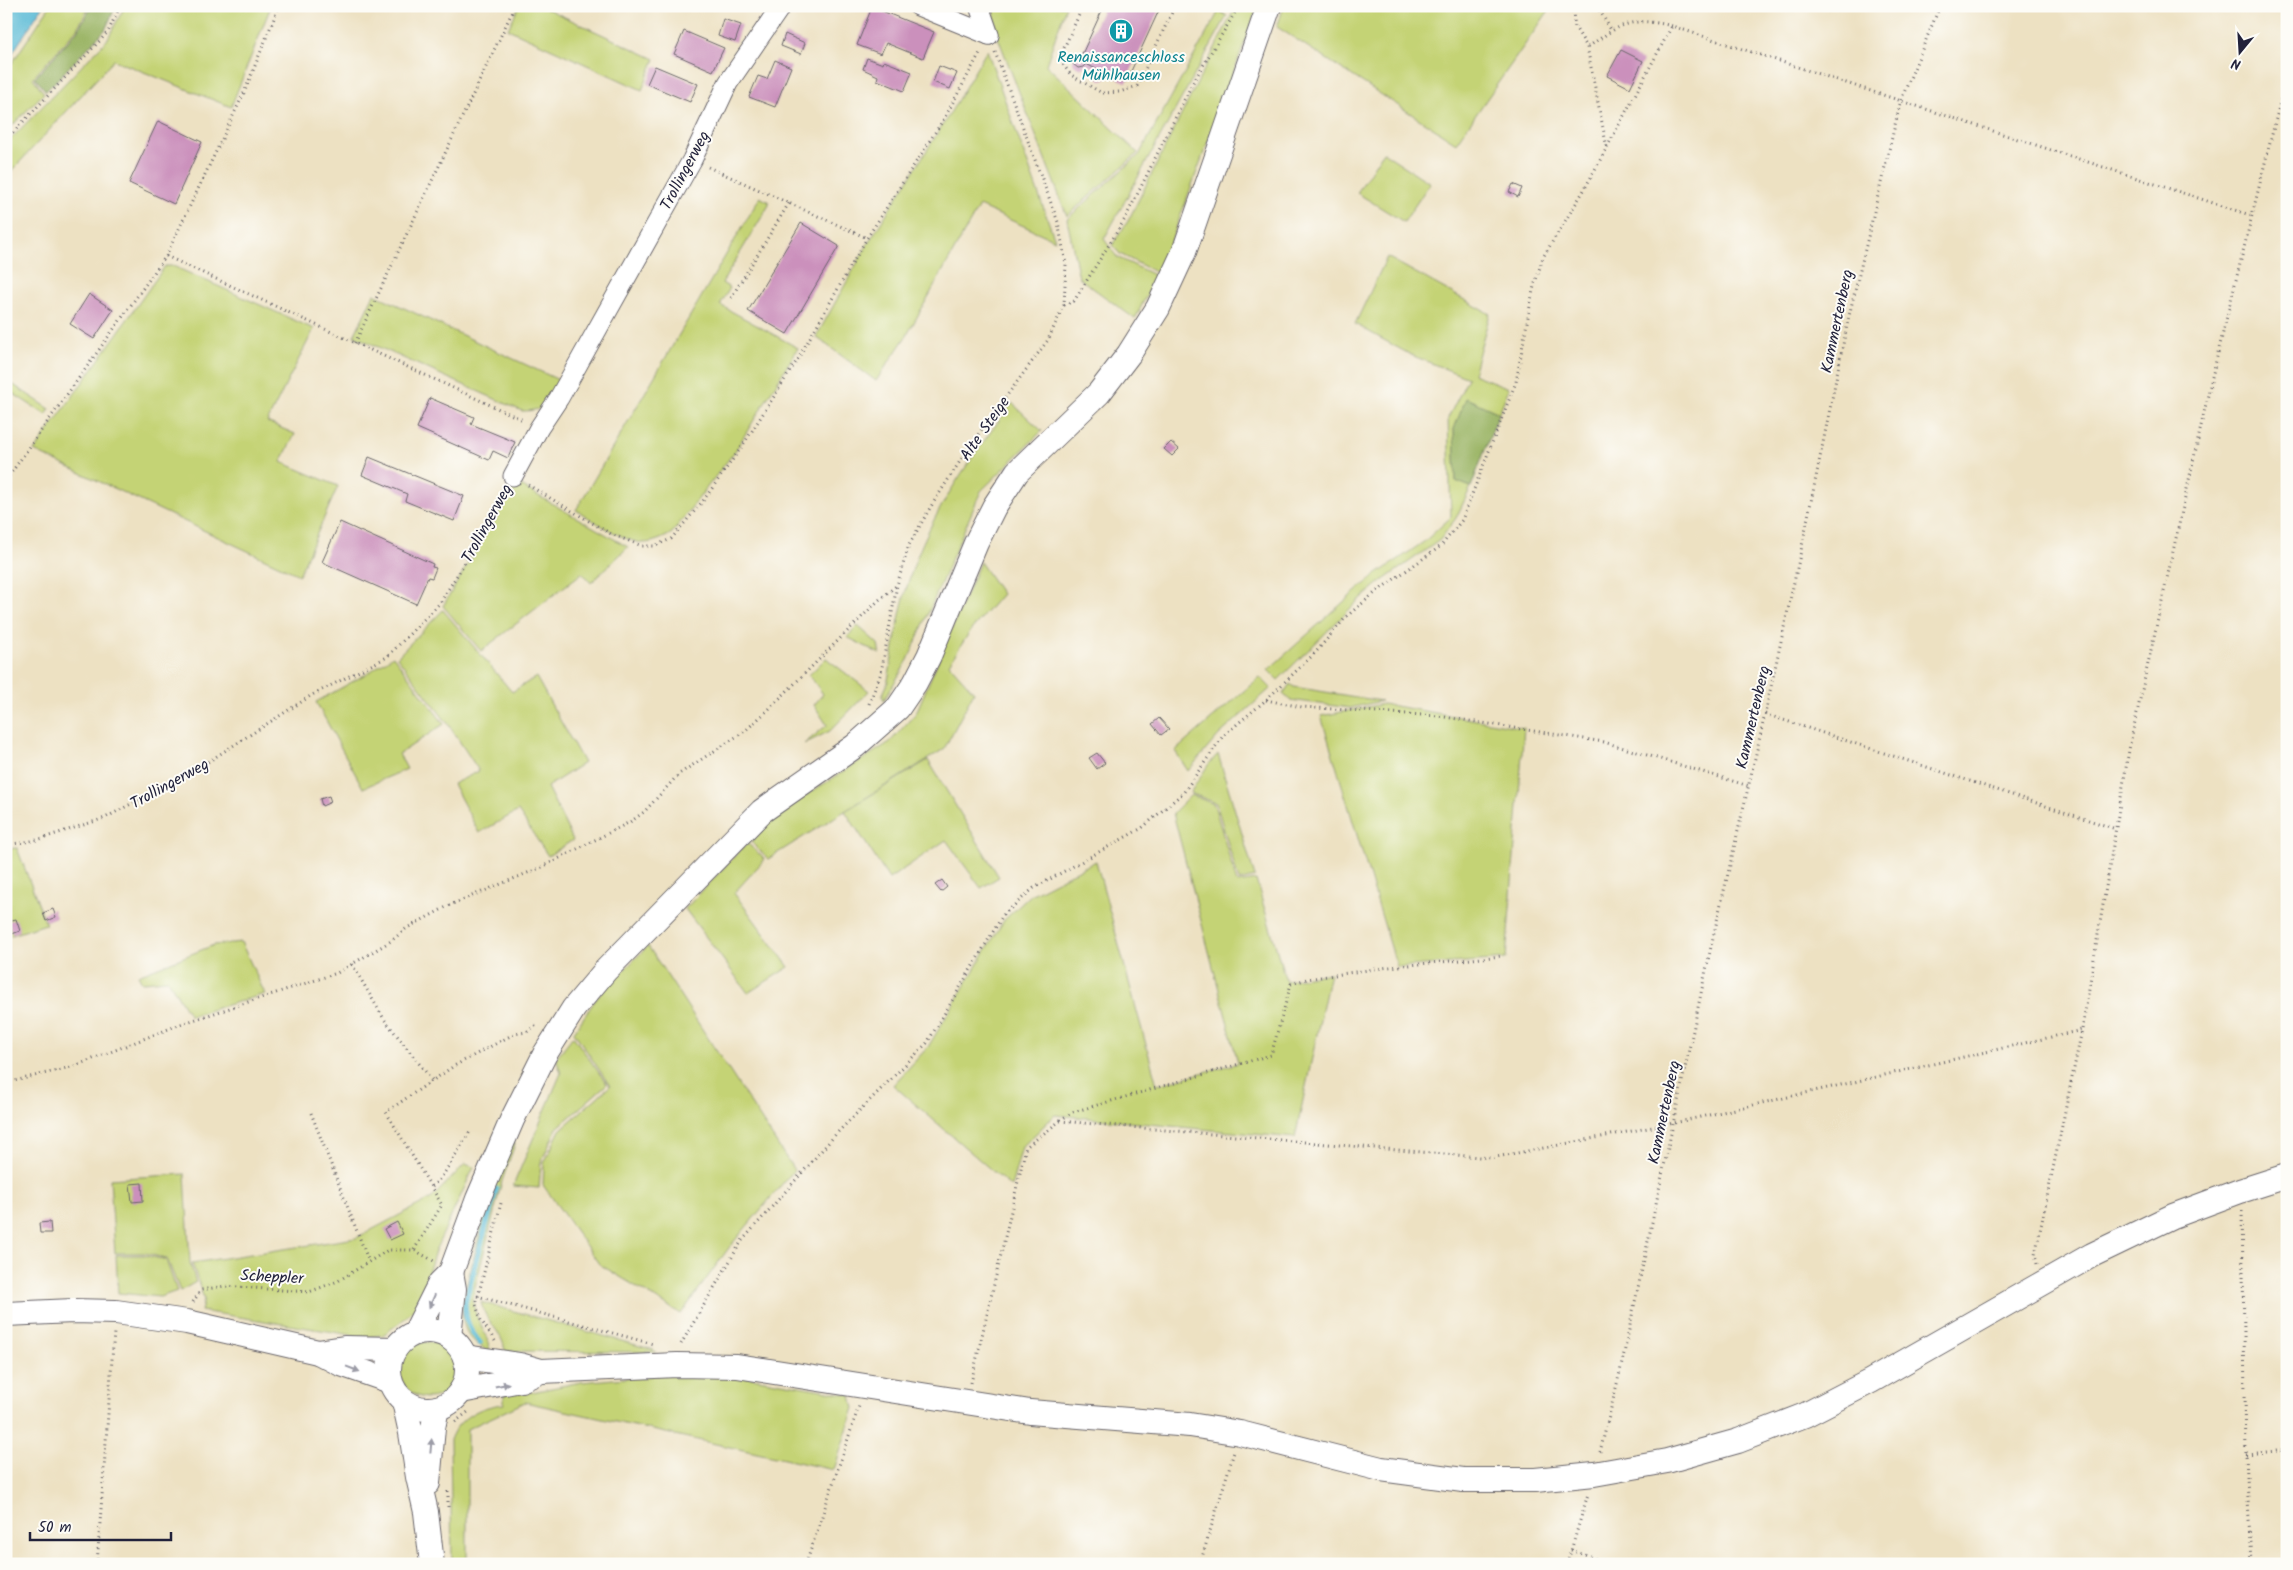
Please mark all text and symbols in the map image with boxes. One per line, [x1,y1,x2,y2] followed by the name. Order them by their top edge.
[1108,18,1134,44] building icon: Renaissanceschloss Mühlhausen
[2216,28,2266,78] north arrow
[1057,45,1185,88] place label: Renaissanceschloss Mühlhausen
[2229,52,2244,75] text: N
[654,126,717,215] street label: Trollingerweg
[1814,267,1861,375] street label: Kammertenberg
[954,391,1017,466] street label: Alte Steige
[455,480,519,568] street label: Trollingerweg
[1729,663,1777,771] street label: Kammertenberg
[126,752,214,816] street label: Trollingerweg
[1641,1058,1688,1166] street label: Kammertenberg
[240,1263,306,1292] street label: Scheppler
[428,1294,436,1308] one-way arrow
[346,1365,361,1373] one-way arrow
[495,1381,510,1389] one-way arrow
[427,1437,435,1453] one-way arrow
[30,1510,171,1542] scale bar
[38,1516,72,1540] text: 50 m

